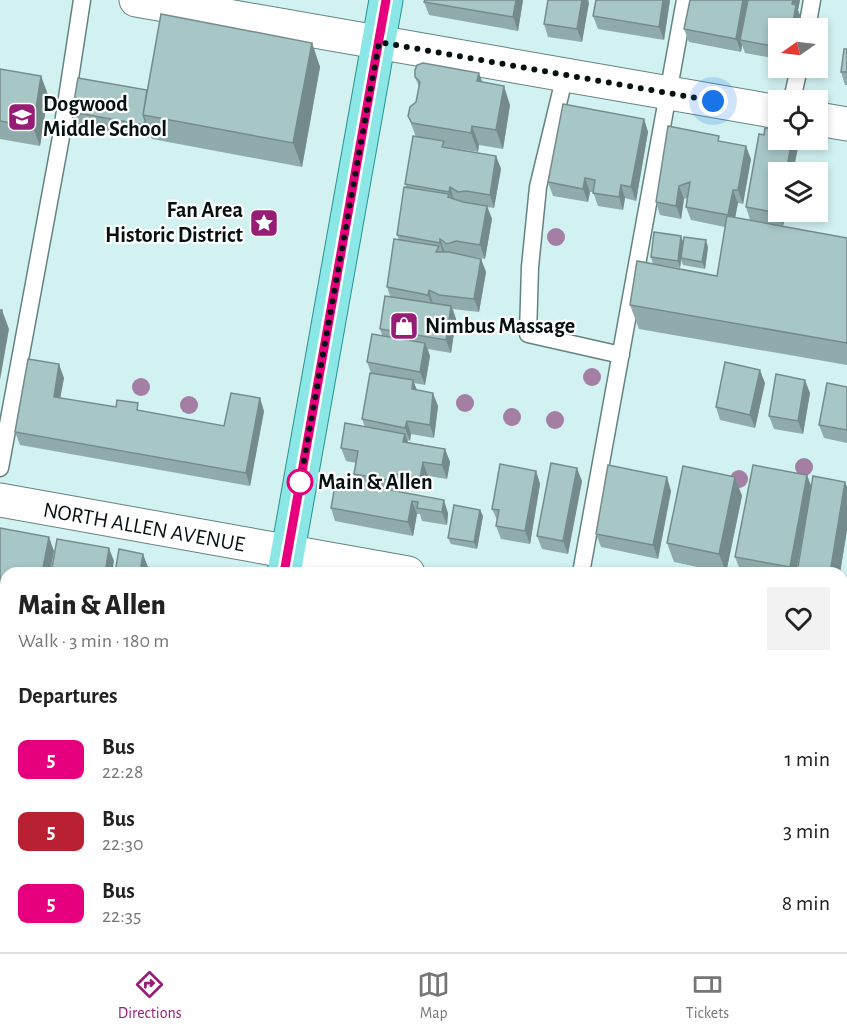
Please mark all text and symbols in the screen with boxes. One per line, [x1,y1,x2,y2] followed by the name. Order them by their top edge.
[768,18,828,78] north arrow
[768,18,828,222] map controls
[698,86,728,116] your location
[768,90,828,150] button: locate
[43,93,167,140] place label: Dogwood Middle School
[6,101,38,133] school or university icon: Dogwood Middle School
[768,162,828,222] button: layers
[105,199,244,246] place label: Fan Area Historic District
[248,207,280,239] place icon: Fan Area Historic District
[388,310,420,342] shop icon: Nimbus Massage
[425,315,575,337] place label: Nimbus Massage
[287,469,313,495] marker: Main & Allen
[318,471,433,493] place label: Main & Allen
[41,498,247,556] street label: NORTH ALLEN AVENUE
[767,587,830,650] button: heart
[18,592,166,620] text: Main & Allen
[18,631,169,651] text: Walk · 3 min · 180 m
[18,685,118,707] text: Departures
[102,736,135,758] text: Bus
[785,748,830,770] text: 1 min
[46,749,56,770] text: 5
[102,762,143,782] text: 22:28
[102,808,135,830] text: Bus
[783,820,830,842] text: 3 min
[46,821,56,842] text: 5
[102,834,144,854] text: 22:30
[102,880,135,902] text: Bus
[782,892,830,914] text: 8 min
[46,893,56,914] text: 5
[102,906,141,926] text: 22:35
[118,968,182,1023] tab: Directions
[417,968,450,1023] tab: Map
[686,968,729,1023] tab: Tickets

